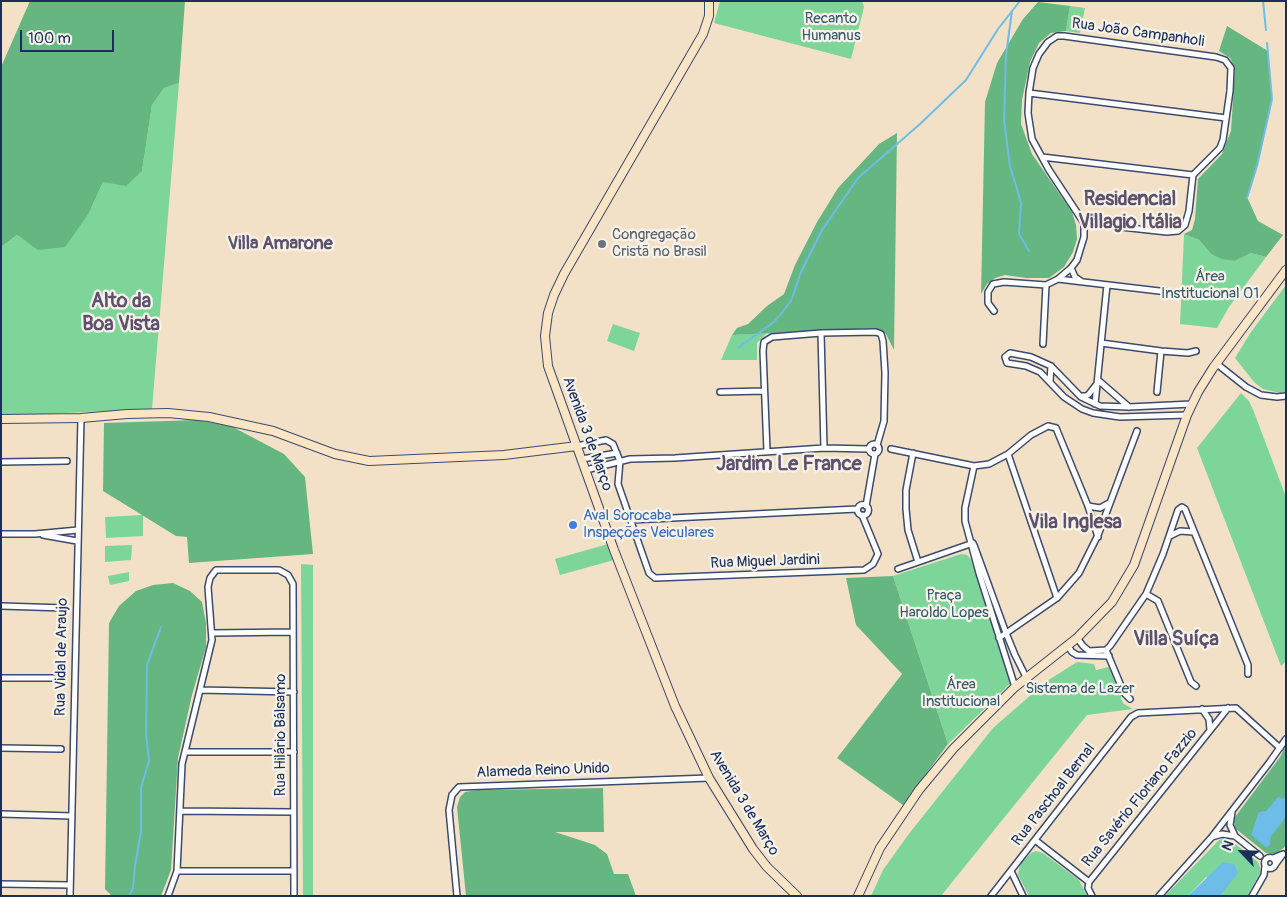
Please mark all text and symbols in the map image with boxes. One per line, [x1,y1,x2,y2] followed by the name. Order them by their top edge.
[801,10,861,45] park label: Recanto Humanus
[1071,15,1205,51] street label: Rua João Campanholi
[22,20,116,52] scale bar
[28,29,71,48] text: 100 m
[1078,188,1182,235] district label: Residencial Villagio Itália
[612,226,707,261] place label: Congregação Cristã no Brasil
[227,233,333,255] district label: Villa Amarone
[596,238,608,250] marker: Congregação Cristã no Brasil
[1161,268,1259,303] park label: Área Institucional 01
[82,290,160,337] district label: Alto da Boa Vista
[558,374,616,494] street label: Avenida 3 de Março
[716,453,862,477] district label: Jardim Le France
[583,507,714,542] place label: Aval Sorocaba Inspeções Veiculares
[1028,511,1122,535] district label: Vila Inglesa
[567,519,579,531] marker: Aval Sorocaba Inspeções Veiculares
[710,551,820,573] street label: Rua Miguel Jardini
[899,587,989,622] park label: Praça Haroldo Lopes
[52,598,72,716] street label: Rua Vidal de Araujo
[1133,628,1219,652] district label: Villa Suíça
[272,674,290,796] street label: Rua Hilário Bálsamo
[922,676,1000,711] park label: Área Institucional
[1025,680,1135,698] park label: Sistema de Lazer
[1079,725,1201,871] street label: Rua Savério Floriano Fazzio
[1009,740,1099,850] street label: Rua Paschoal Bernal
[705,747,783,859] street label: Avenida 3 de Março
[476,760,610,782] street label: Alameda Reino Unido
[1217,827,1267,877] north arrow
[1218,838,1238,853] text: N

